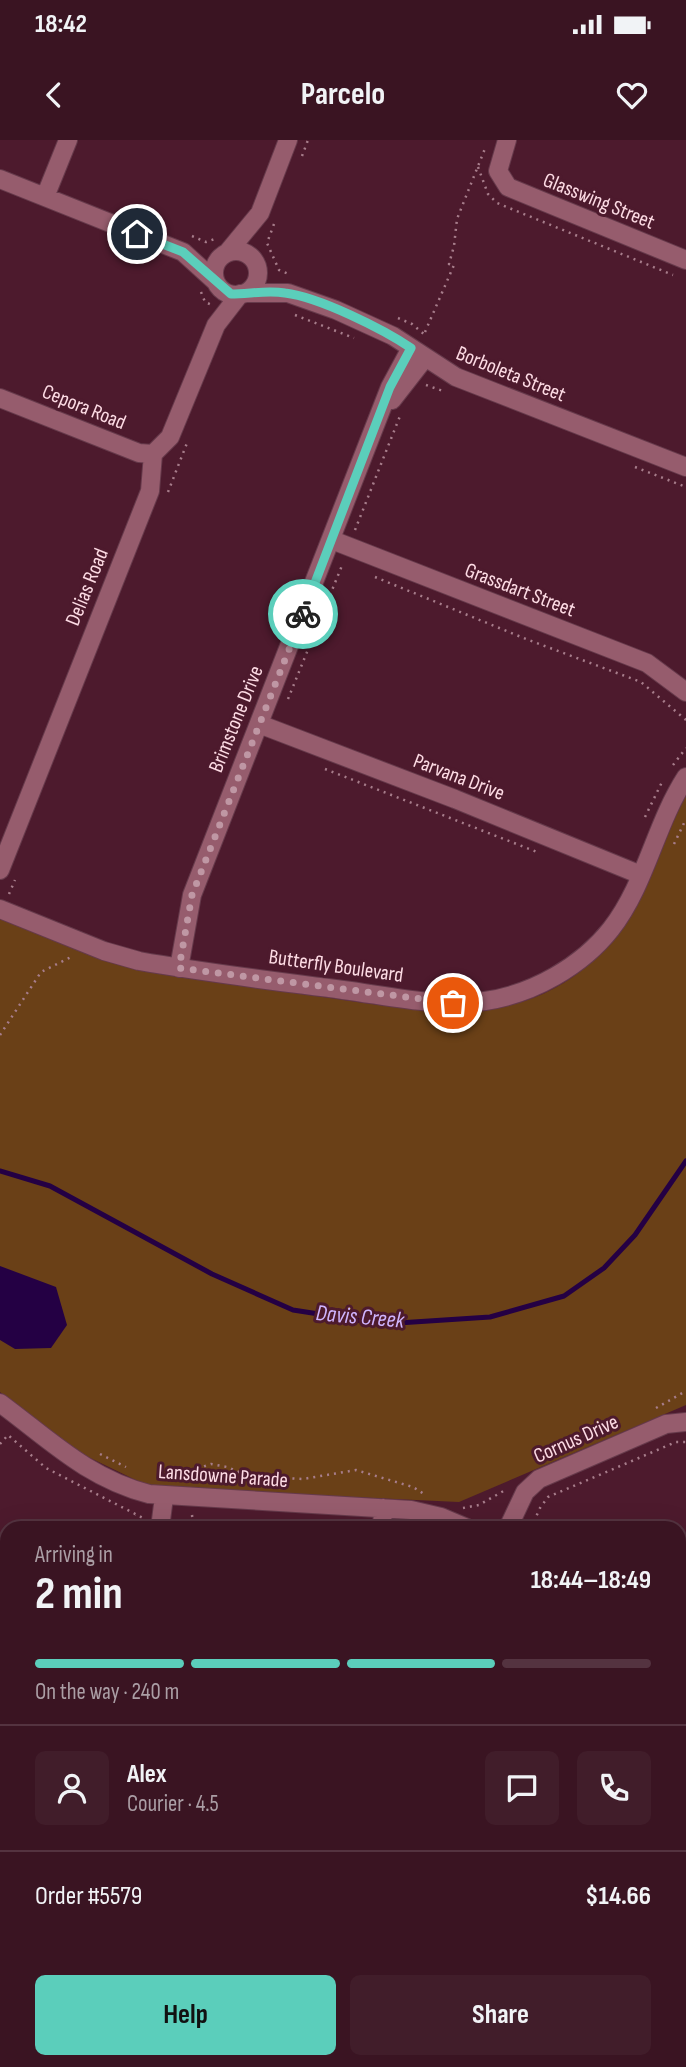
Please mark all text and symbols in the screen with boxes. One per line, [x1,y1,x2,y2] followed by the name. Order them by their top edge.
[35,9,87,40] text: 18:42
[301,75,385,114] text: Parcelo
[35,76,73,114] icon: back
[613,76,651,114] icon: heart
[540,167,658,235] street label: Glasswing Street
[107,204,167,264] pin
[118,215,156,253] icon: home
[453,341,569,407] street label: Borboleta Street
[39,379,129,435] street label: Cepora Road
[60,545,114,629] street label: Delias Road
[461,557,579,623] street label: Grassdart Street
[268,579,338,649] courier
[284,595,322,633] icon: bike
[203,662,269,776] street label: Brimstone Drive
[410,748,508,806] street label: Parvana Drive
[267,944,405,988] street label: Butterfly Boulevard
[423,973,483,1033] pin
[434,984,472,1022] icon: bag
[315,1299,407,1335] water label: Davis Creek
[530,1409,622,1469] street label: Cornus Drive
[157,1459,289,1493] street label: Lansdowne Parade
[35,1541,113,1569] text: Arriving in
[531,1565,651,1596] text: 18:44–18:49
[35,1567,123,1622] text: 2 min
[35,1678,179,1706] text: On the way · 240 m
[35,1751,109,1825] button: person
[485,1751,559,1825] button: chat
[577,1751,651,1825] button: phone
[127,1759,167,1790] text: Alex
[127,1790,219,1818] text: Courier · 4.5
[35,1881,142,1912] text: Order #5579
[585,1881,651,1912] text: $14.66
[35,1975,336,2055] button: Help
[350,1975,651,2055] button: Share

